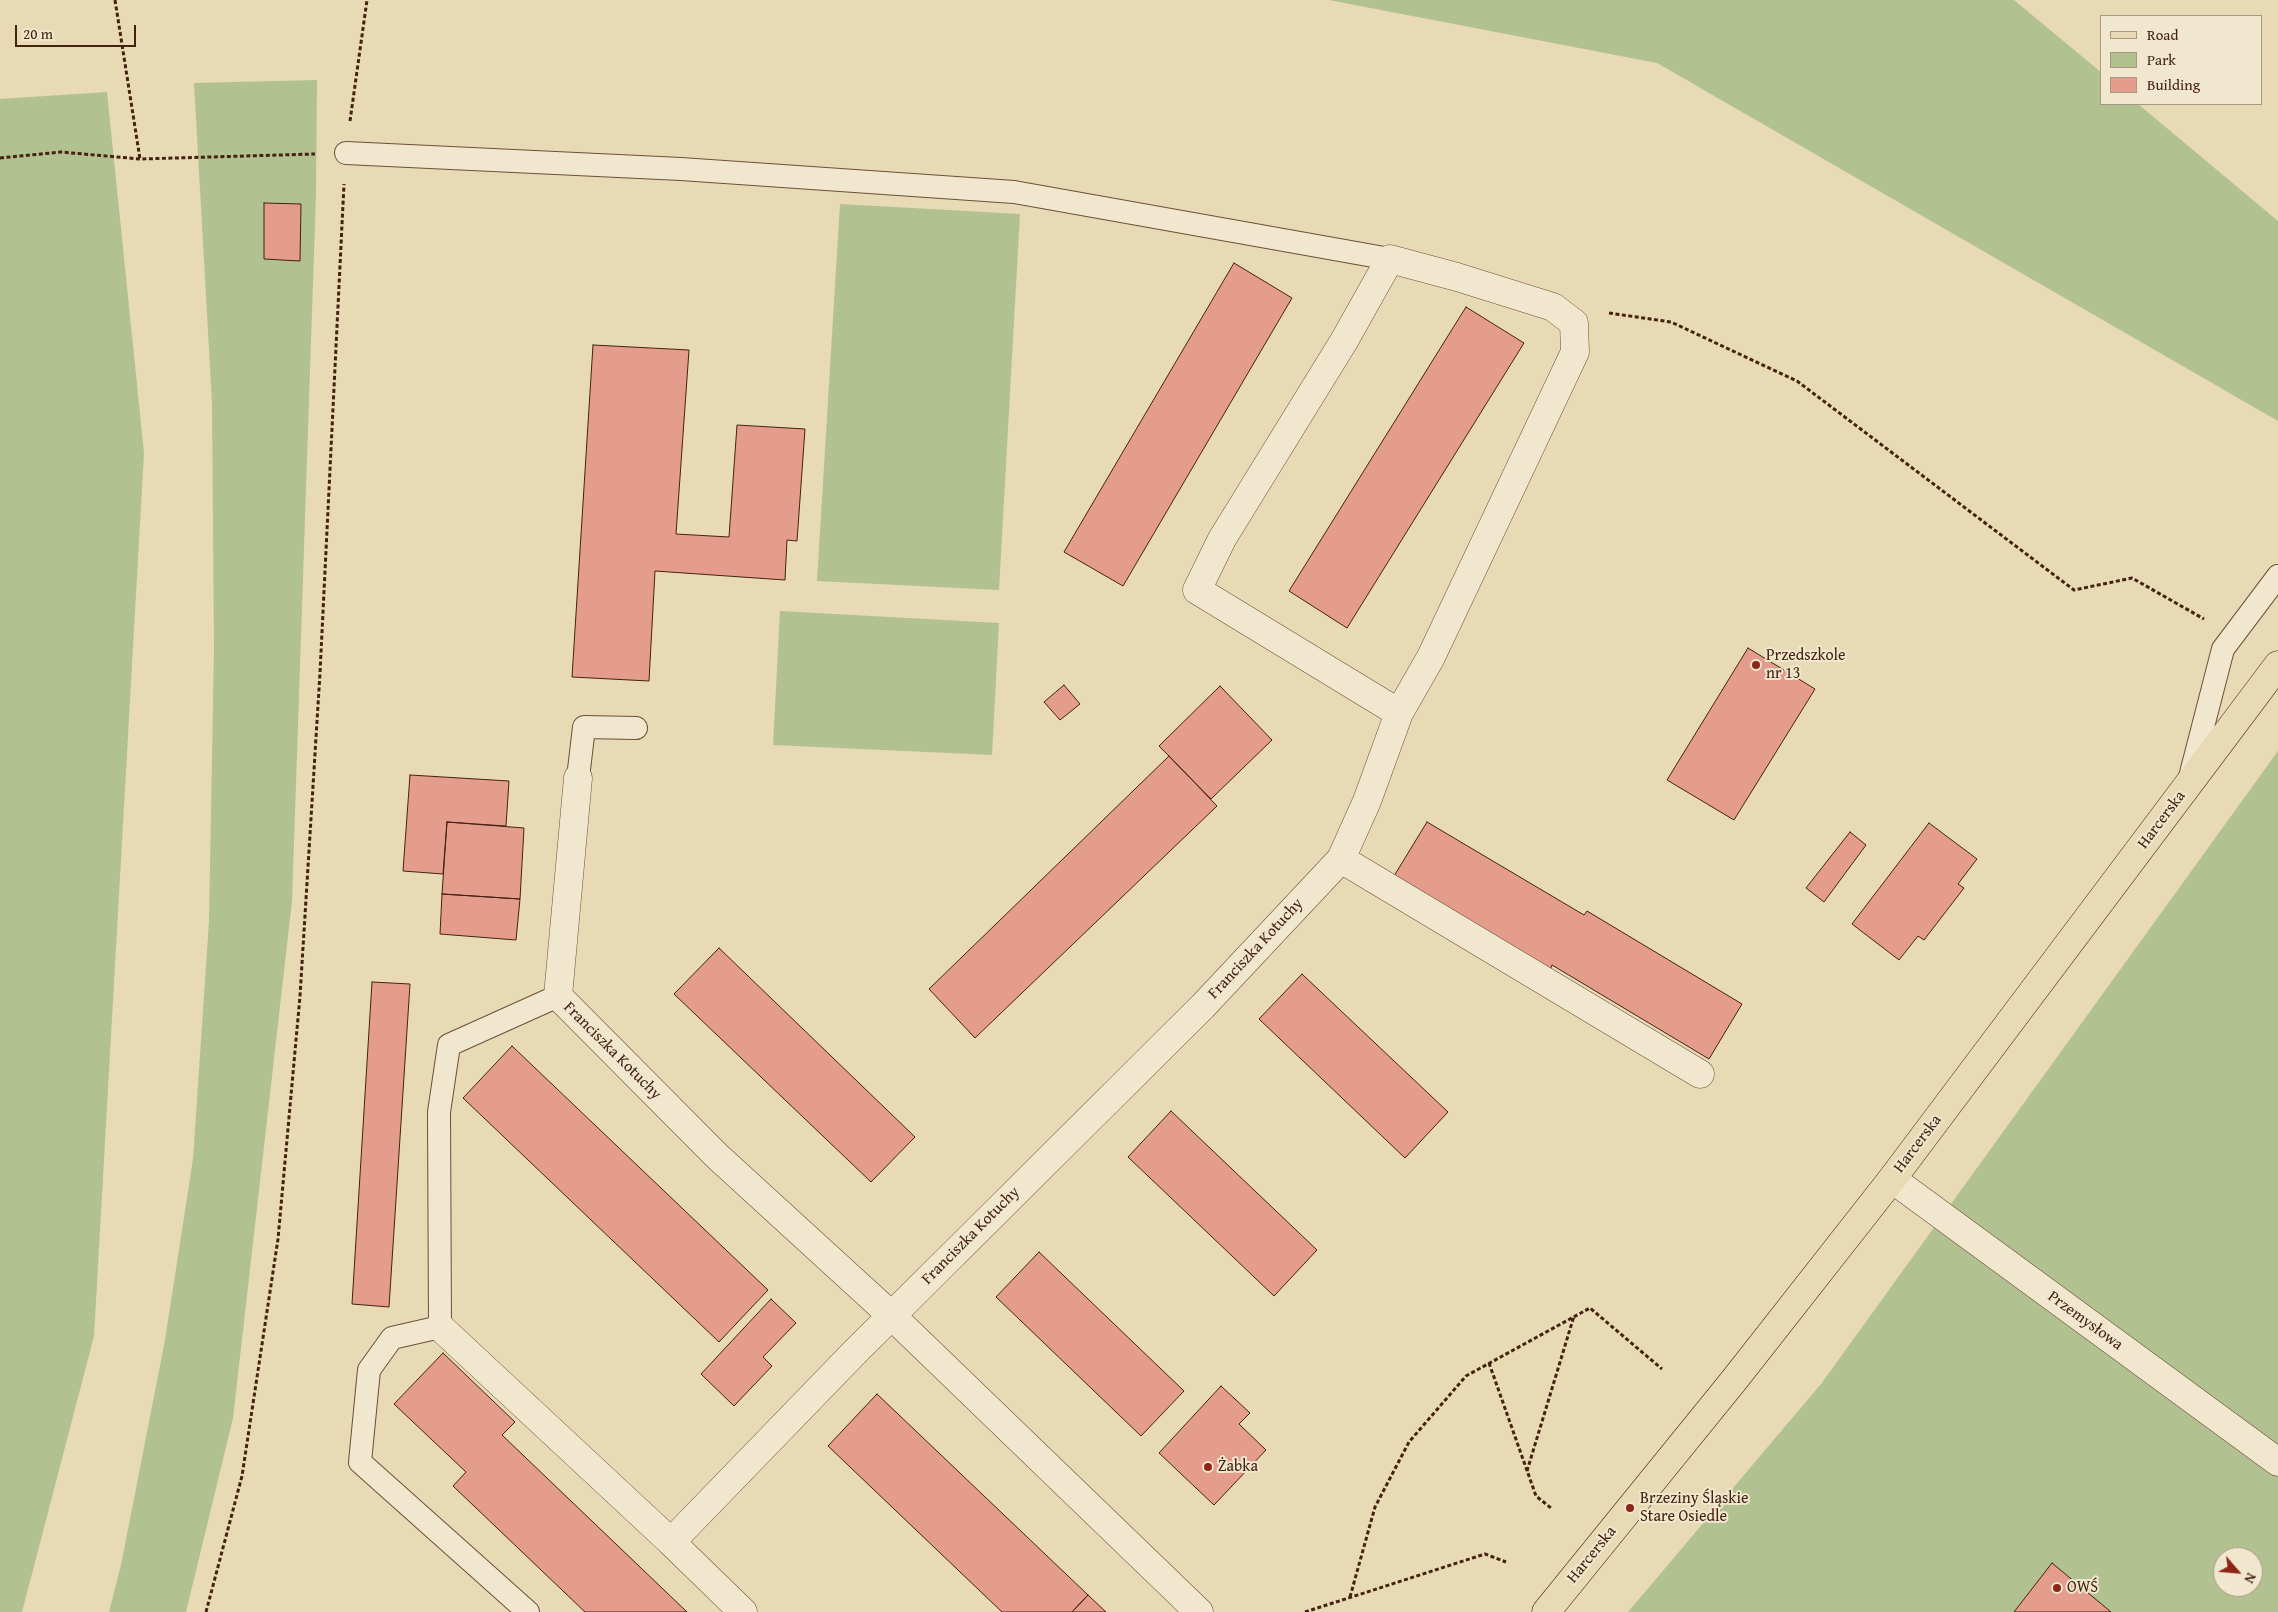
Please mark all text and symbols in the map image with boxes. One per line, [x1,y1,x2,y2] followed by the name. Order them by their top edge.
[18,15,139,47] scale bar
[2100,15,2263,105] legend
[23,23,53,44] text: 20 m
[2147,24,2178,45] text: Road
[2147,49,2176,70] text: Park
[2147,74,2200,95] text: Building
[1766,646,1846,684] place label: Przedszkole nr 13
[1750,659,1762,671] marker: Przedszkole nr 13
[2134,787,2190,853] street label: Harcerska
[1204,895,1308,1003] street label: Franciszka Kotuchy
[559,998,665,1104] street label: Franciszka Kotuchy
[1890,1111,1946,1177] street label: Harcerska
[918,1183,1024,1289] street label: Franciszka Kotuchy
[2044,1287,2126,1355] street label: Przemysłowa
[1218,1457,1258,1477] place label: Żabka
[1202,1461,1214,1473] marker: Żabka
[1640,1489,1748,1527] place label: Brzeziny Śląskie Stare Osiedle
[1624,1502,1636,1514] marker: Brzeziny Śląskie Stare Osiedle
[1563,1523,1621,1587] street label: Harcerska
[2213,1547,2263,1597] north arrow
[2239,1570,2262,1587] text: N
[2067,1578,2098,1598] place label: OWŚ
[2051,1582,2063,1594] marker: OWŚ

